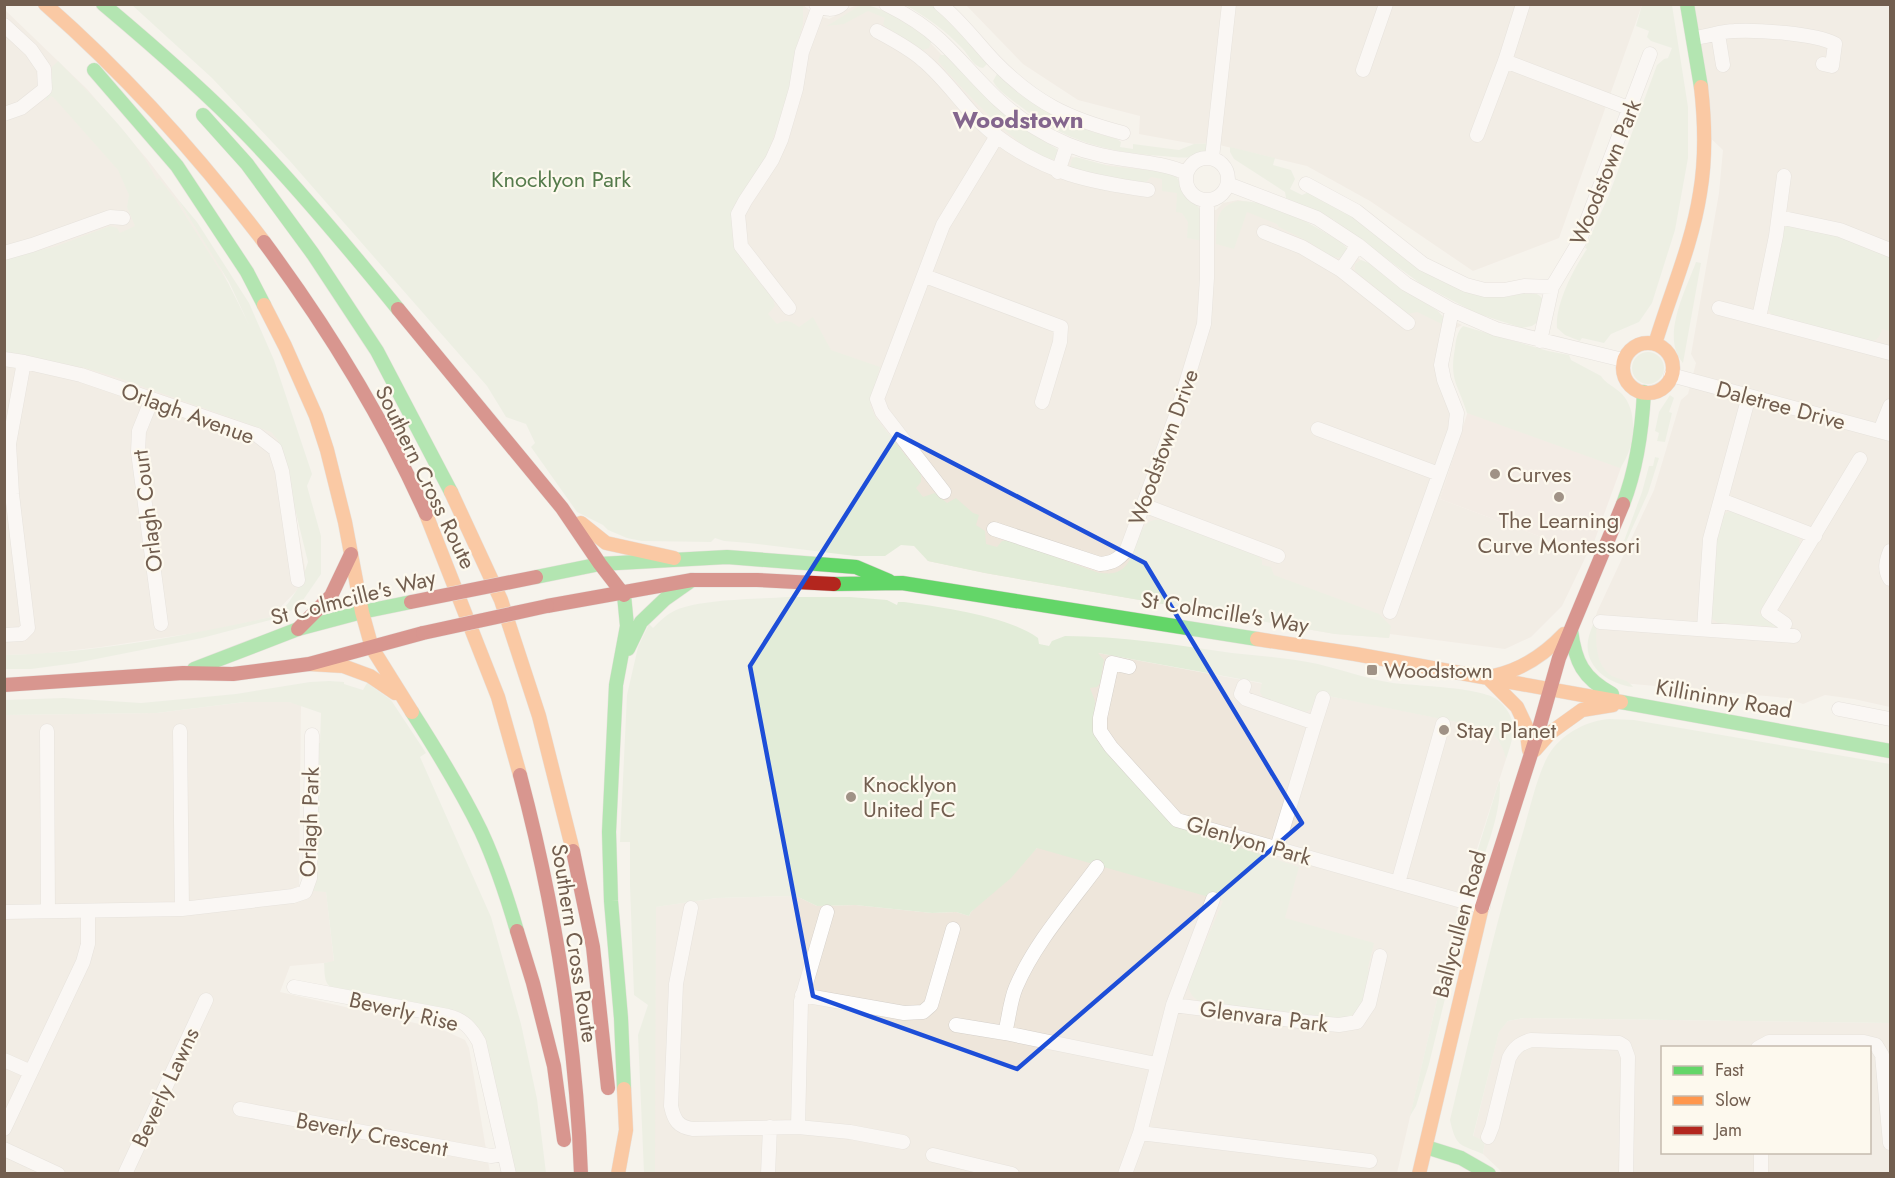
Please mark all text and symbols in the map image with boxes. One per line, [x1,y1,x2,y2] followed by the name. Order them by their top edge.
[1561,94,1649,250] street label: Woodstown Park
[952,102,1084,137] district label: Woodstown
[491,163,631,195] park label: Knocklyon Park
[1120,364,1206,530] street label: Woodstown Drive
[1713,372,1849,438] street label: Daletree Drive
[117,374,259,452] street label: Orlagh Avenue
[368,380,484,574] street label: Southern Cross Route
[124,447,170,574] street label: Orlagh Court
[1507,458,1572,490] place label: Curves
[1488,467,1502,481] marker: Curves
[1552,490,1566,504] marker: The Learning Curve Montessori
[1477,504,1641,561] place label: The Learning Curve Montessori
[267,561,439,633] street label: St Colmcille's Way
[1139,583,1312,641] street label: St Colmcille's Way
[1384,654,1493,686] place label: Woodstown
[1365,663,1379,677] marker: Woodstown
[1653,670,1795,726] street label: Killininny Road
[1456,714,1557,746] place label: Stay Planet
[1437,723,1451,737] marker: Stay Planet
[291,766,327,878] street label: Orlagh Park
[863,768,957,825] place label: Knocklyon United FC
[844,790,858,804] marker: Knocklyon United FC
[1183,807,1316,873] street label: Glenlyon Park
[544,841,606,1045] street label: Southern Cross Route
[1424,847,1494,1001] street label: Ballycullen Road
[346,983,462,1039] street label: Beverly Rise
[1198,992,1330,1040] street label: Glenvara Park
[123,1022,207,1152] street label: Beverly Lawns
[1661,1046,1871,1154] legend
[1715,1057,1744,1083] text: Fast
[1715,1087,1752,1113] text: Slow
[293,1104,451,1165] street label: Beverly Crescent
[1713,1117,1742,1143] text: Jam

